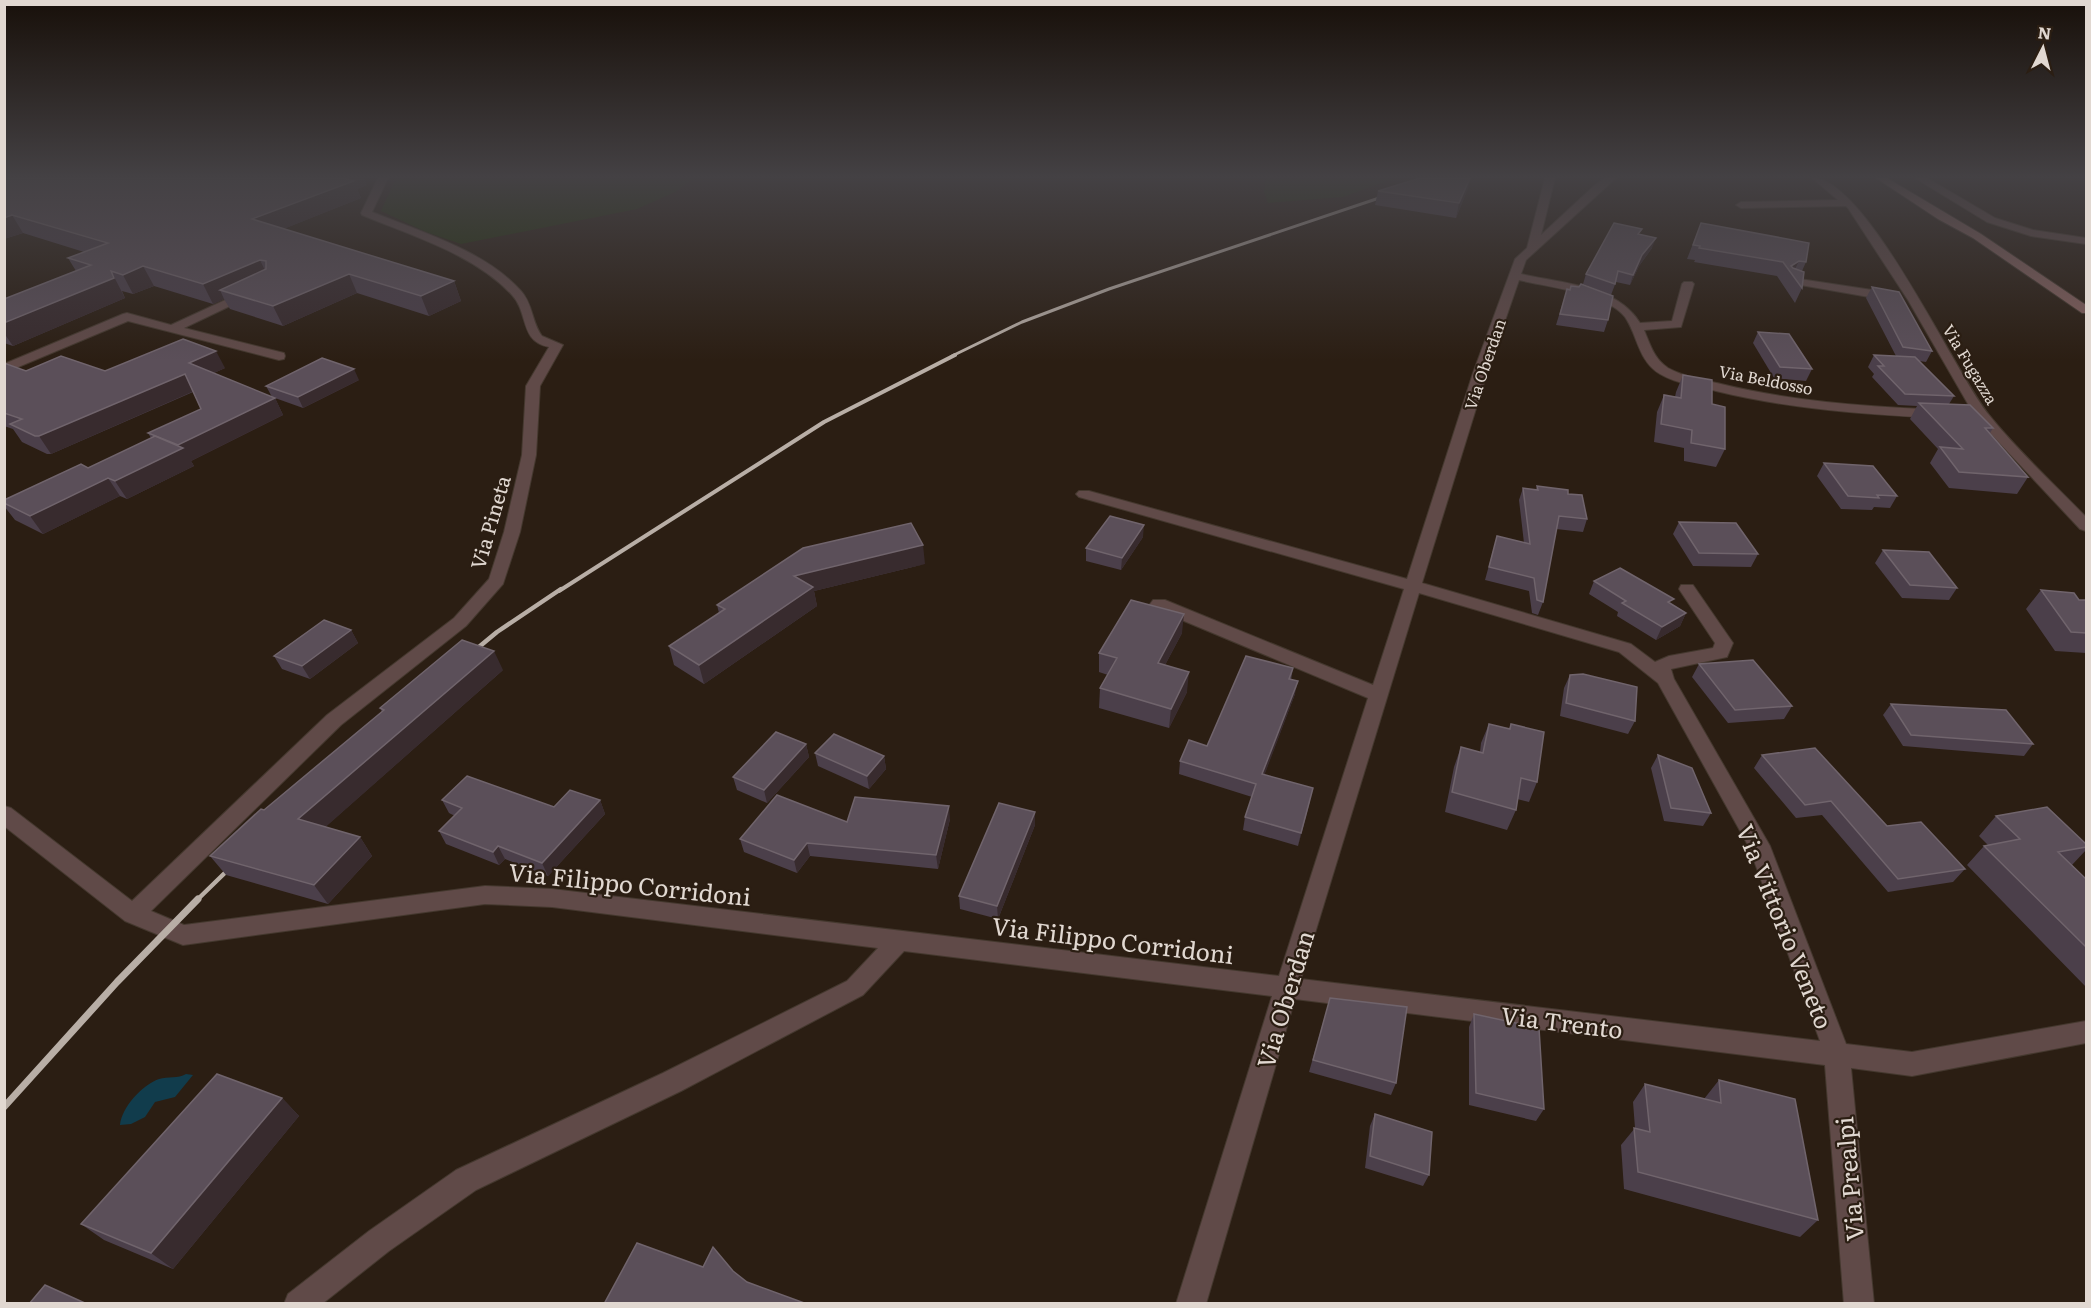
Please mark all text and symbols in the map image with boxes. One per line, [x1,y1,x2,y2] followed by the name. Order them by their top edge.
[2013,18,2073,78] north arrow
[2037,19,2053,45] text: N
[1457,315,1511,413] street label: Via Oberdan
[1938,319,2005,409] street label: Via Fugazza
[1717,358,1815,400] street label: Via Beldosso
[461,471,517,573] street label: Via Pineta
[1729,818,1843,1034] street label: Via Vittorio Veneto
[507,853,753,913] street label: Via Filippo Corridoni
[990,907,1236,971] street label: Via Filippo Corridoni
[1246,926,1322,1072] street label: Via Oberdan
[1499,996,1625,1046] street label: Via Trento
[1825,1115,1871,1243] street label: Via Prealpi

